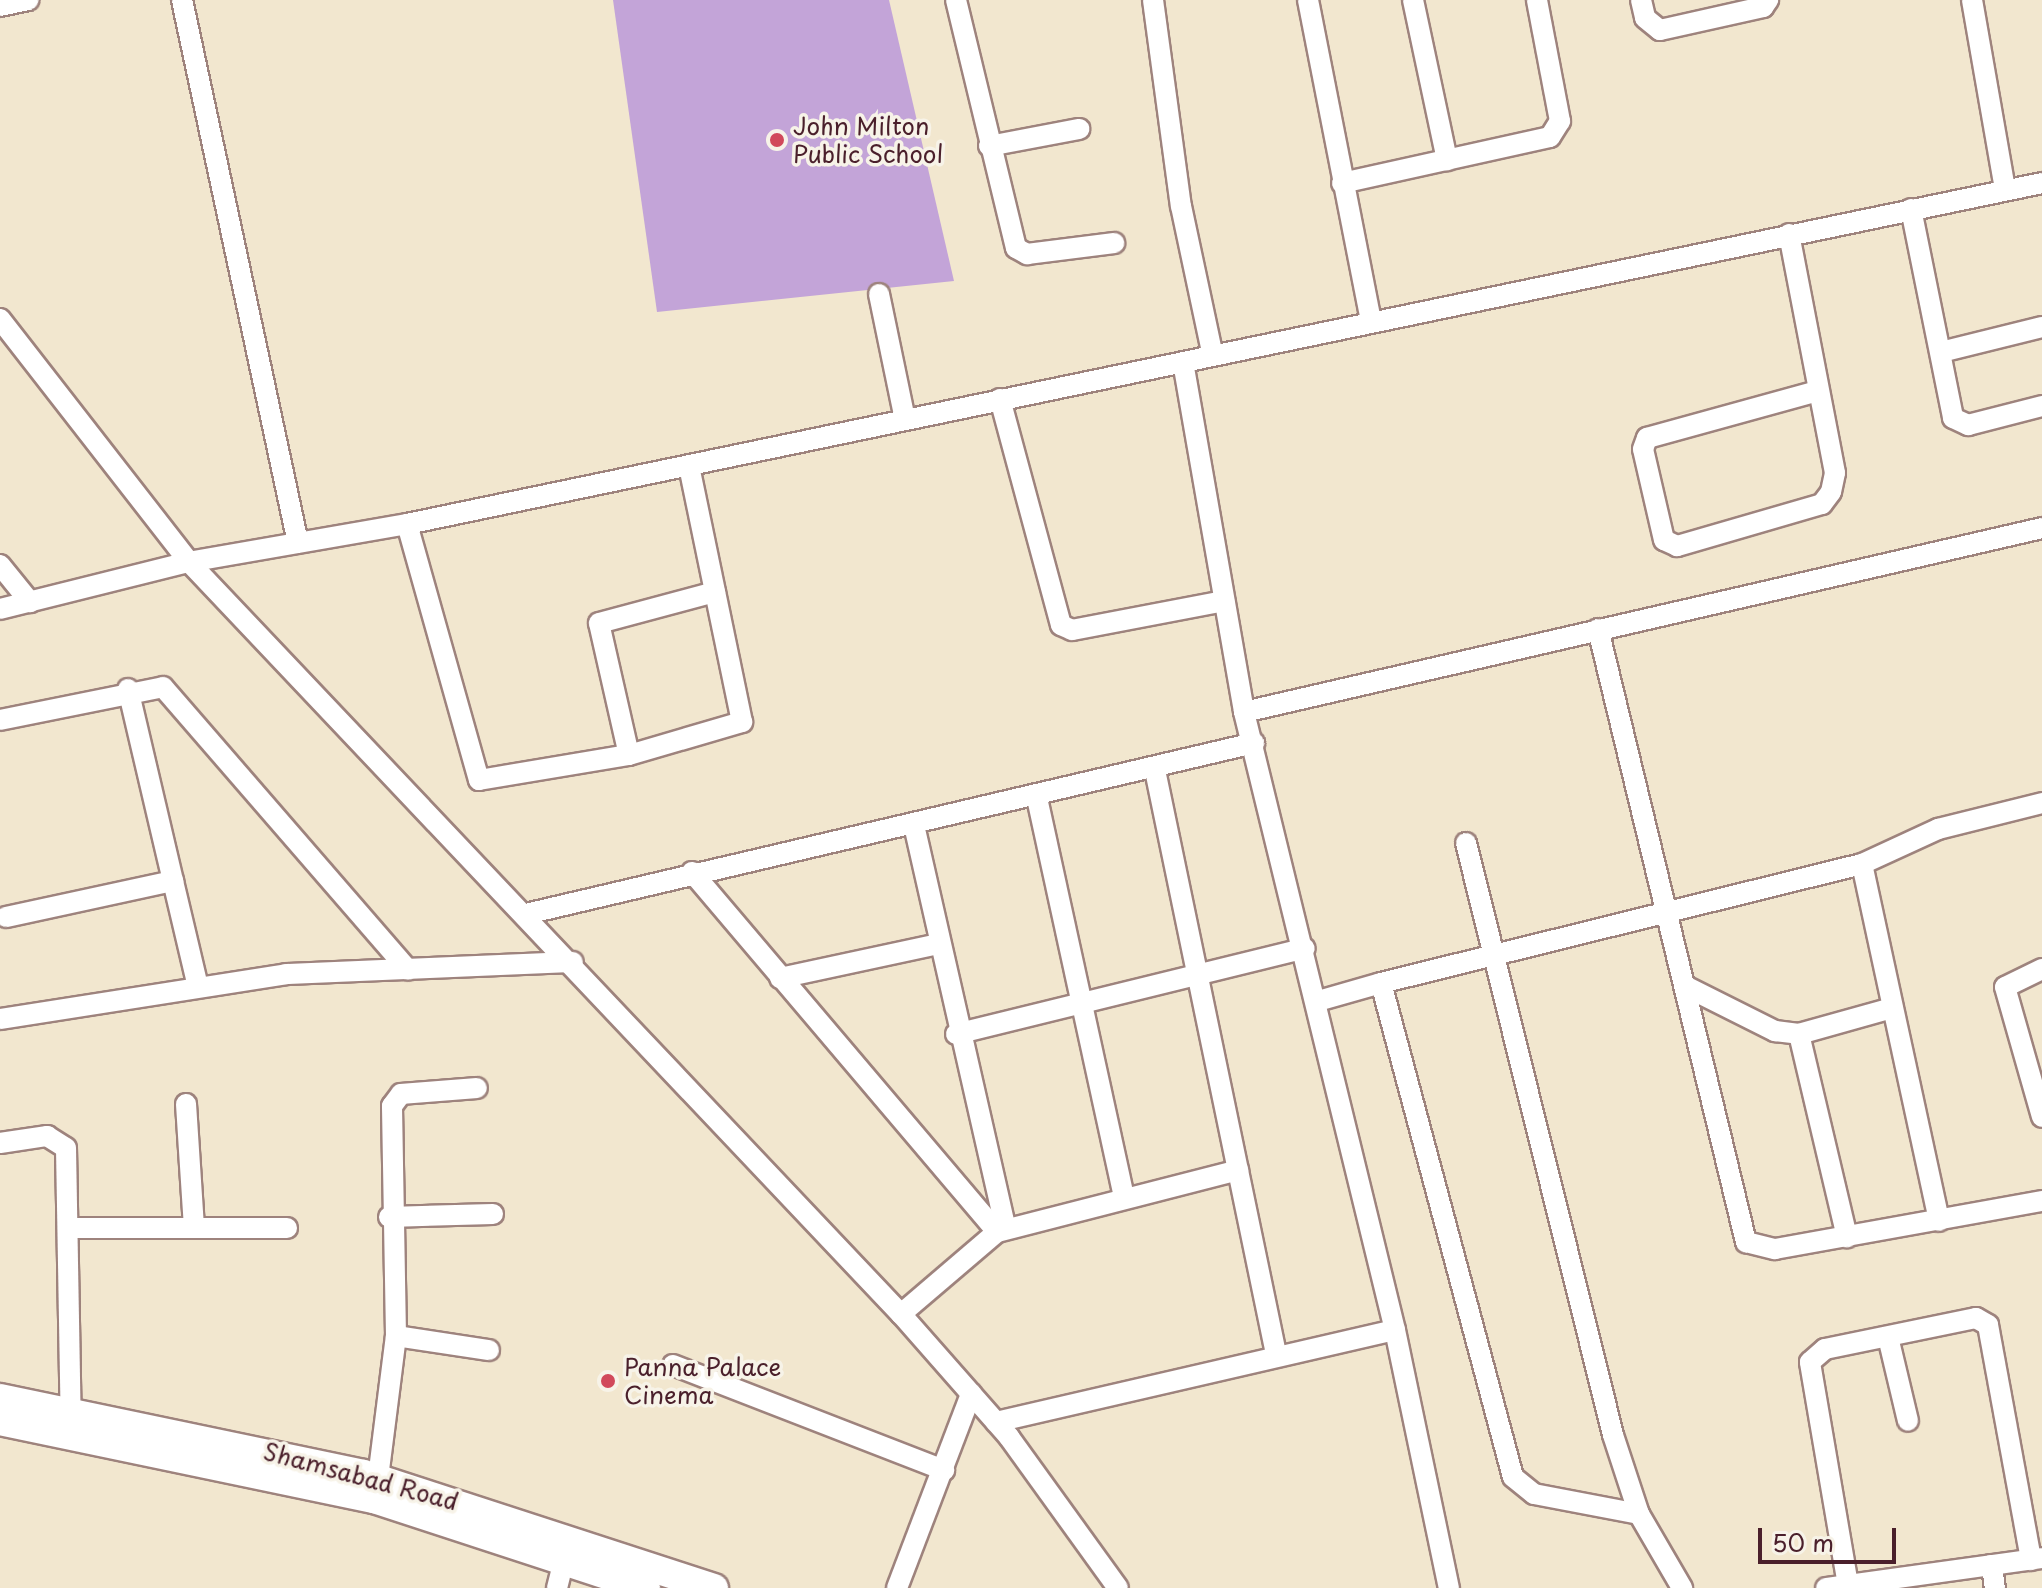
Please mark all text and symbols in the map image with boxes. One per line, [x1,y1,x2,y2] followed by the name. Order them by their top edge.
[793,112,944,168] place label: John Milton Public School
[768,131,786,149] marker: John Milton Public School
[624,1353,780,1409] place label: Panna Palace Cinema
[599,1372,617,1390] marker: Panna Palace Cinema
[261,1436,461,1516] street label: Shamsabad Road
[1762,1512,1900,1562] scale bar
[1772,1524,1834,1560] text: 50 m

